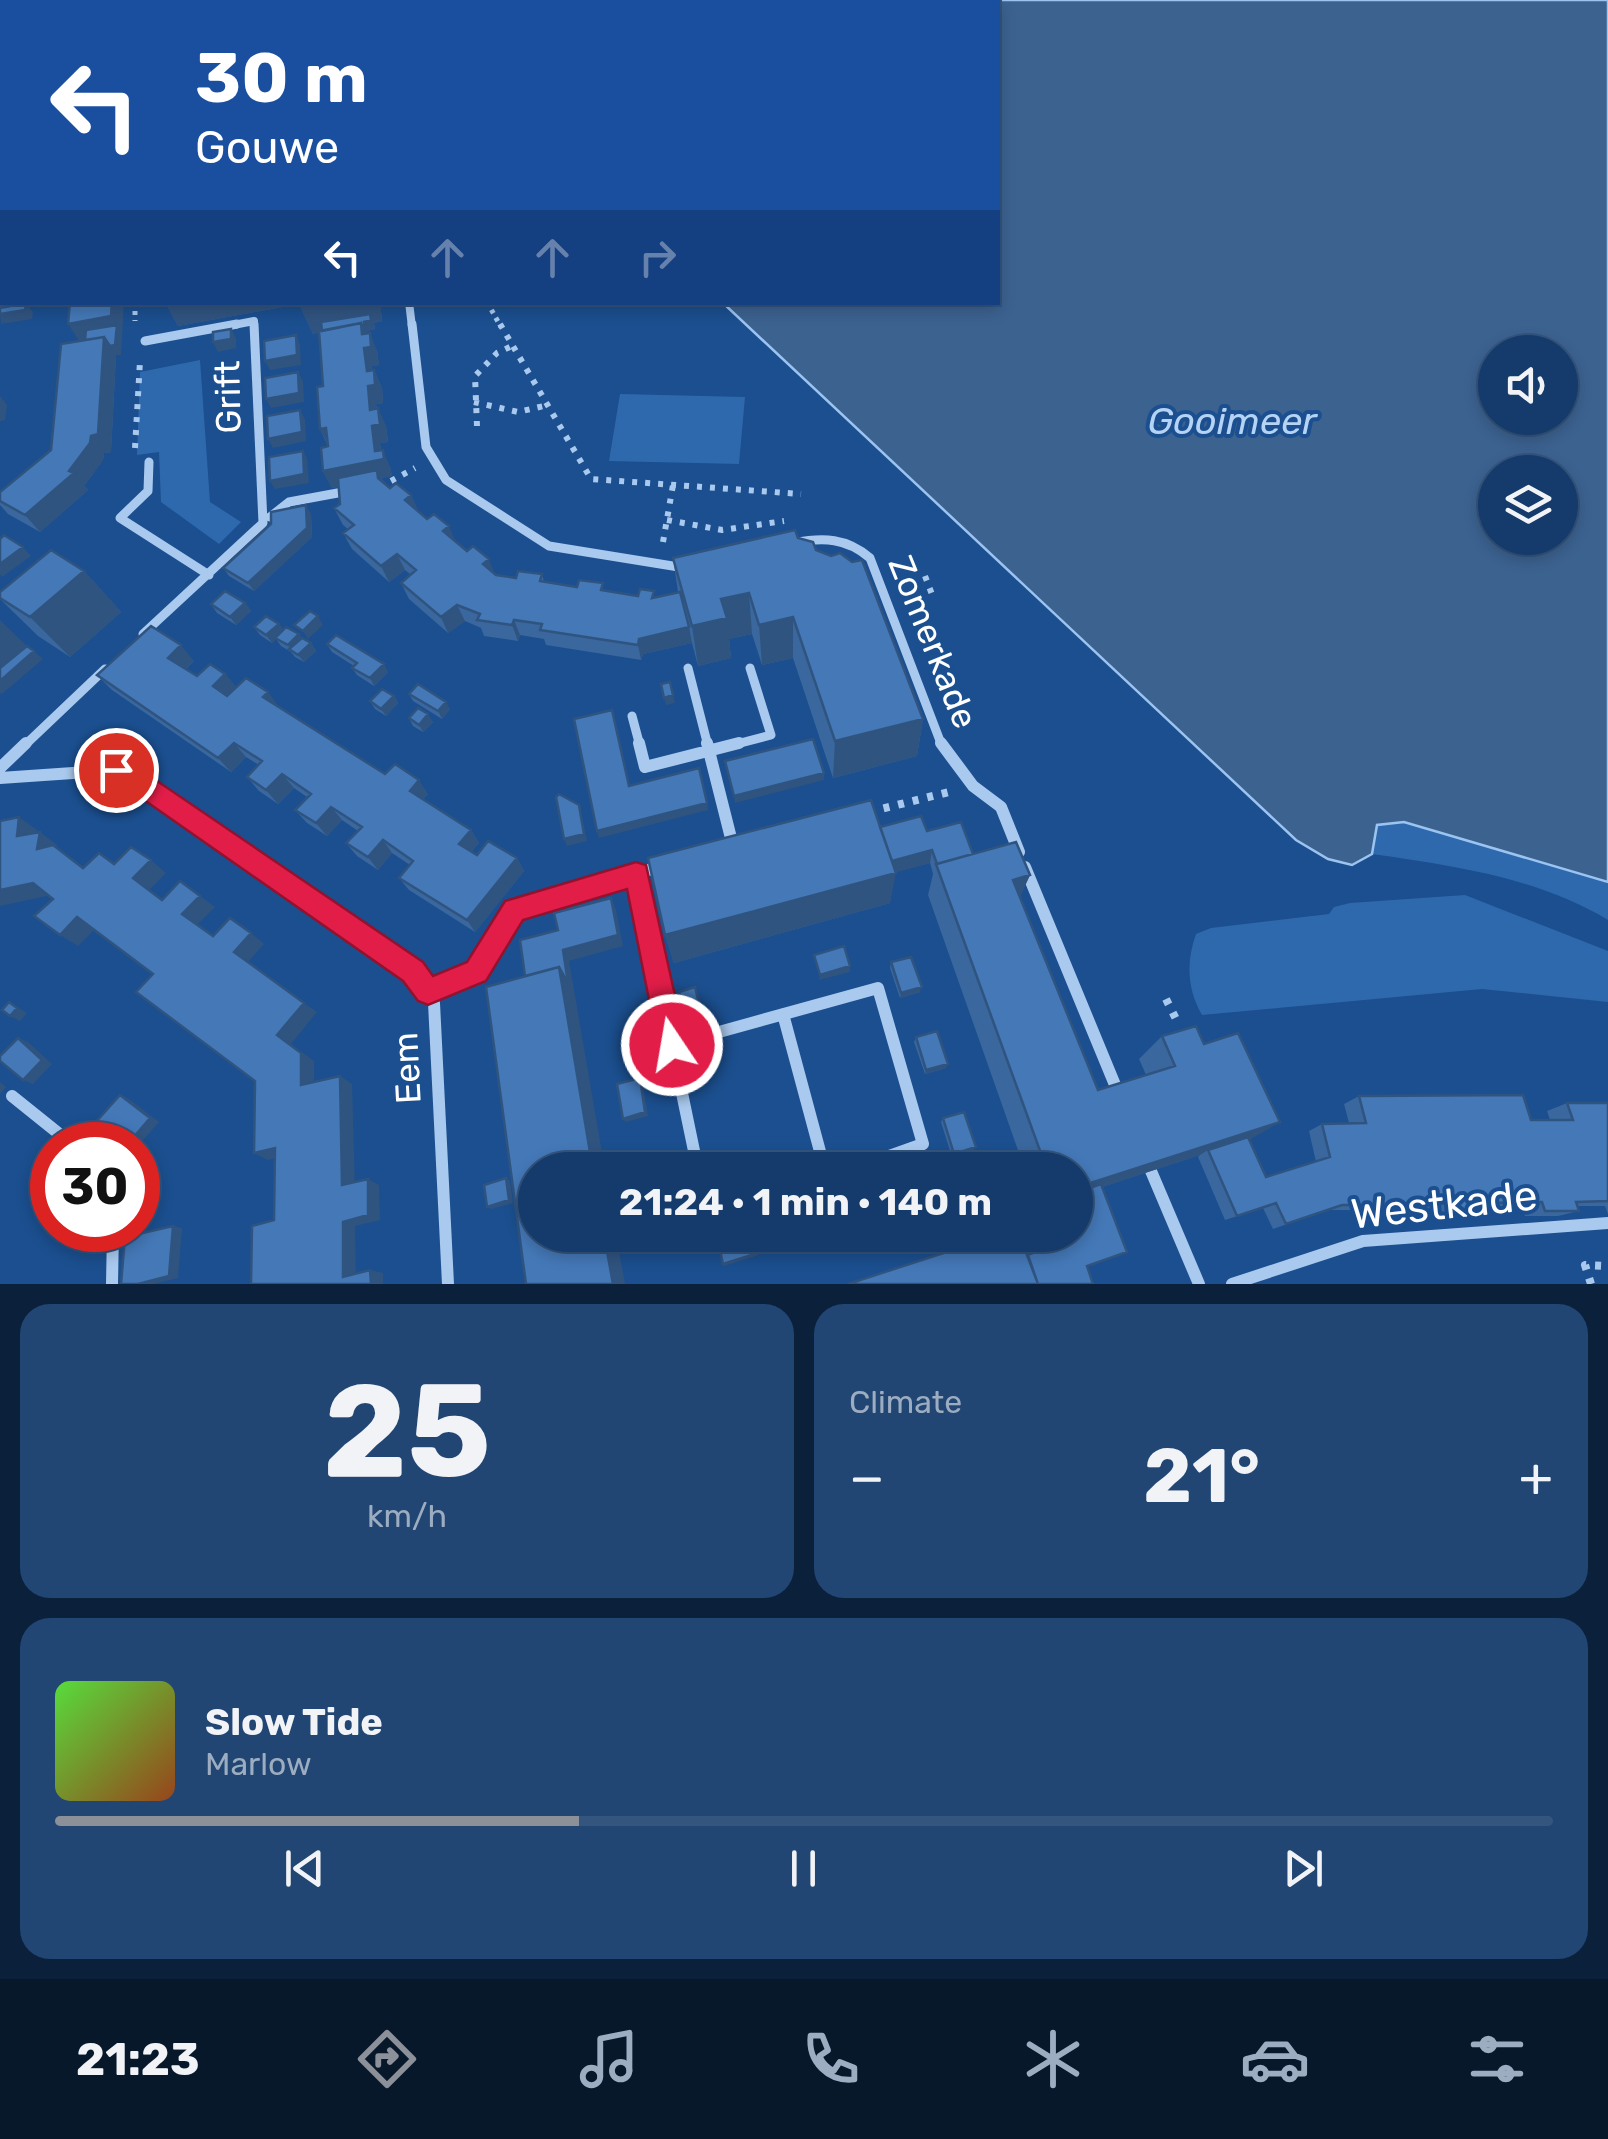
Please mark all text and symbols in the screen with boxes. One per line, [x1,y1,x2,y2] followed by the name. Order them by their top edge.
[195,37,368,120] text: 30 m
[30,40,160,170] icon: left
[195,121,339,174] text: Gouwe
[315,230,370,285] icon: left
[420,230,475,285] icon: ahead
[525,230,580,285] icon: ahead
[630,230,685,285] icon: right
[1478,335,1578,555] map controls
[1478,335,1578,435] button: sound
[206,360,250,434] street label: Grift
[1147,398,1318,444] water label: Gooimeer
[1478,455,1578,555] button: layers
[879,550,987,734] street label: Zomerkade
[74,728,159,813] pin
[89,743,144,798] icon: arrive
[620,993,724,1097] position arrow
[384,1031,430,1105] street label: Eem
[30,1122,160,1252] speed limit sign: 30
[1348,1170,1540,1240] street label: Westkade
[619,1179,992,1225] text: 21:24 · 1 min · 140 m
[323,1354,491,1509] text: 25
[849,1383,962,1421] text: Climate
[1143,1432,1260,1521] text: 21°
[849,1445,885,1510] text: −
[1519,1445,1553,1510] text: +
[367,1497,447,1535] text: km/h
[205,1699,383,1745] text: Slow Tide
[205,1745,312,1783] text: Marlow
[277,1841,332,1896] icon: previous
[776,1841,831,1896] icon: pause
[1276,1841,1331,1896] icon: next
[352,2024,422,2094] icon: directions
[574,2024,644,2094] icon: music
[796,2024,866,2094] icon: phone
[1018,2024,1088,2094] icon: climate
[1240,2024,1310,2094] icon: car
[1462,2024,1532,2094] icon: filters
[76,2033,200,2086] text: 21:23

